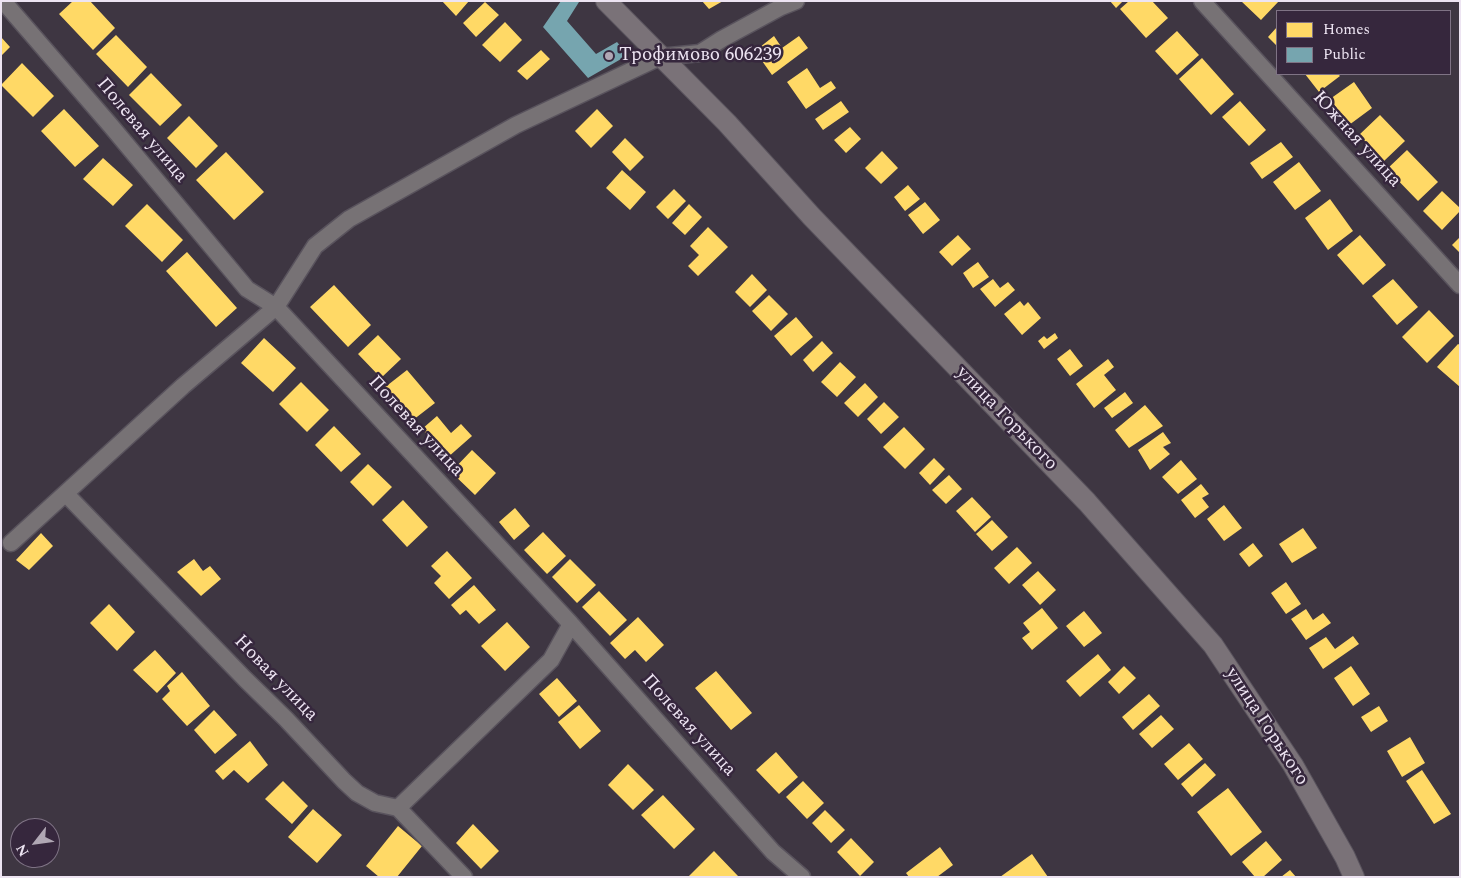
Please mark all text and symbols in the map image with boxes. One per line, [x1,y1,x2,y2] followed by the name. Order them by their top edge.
[1276,10,1451,75] legend
[1323,18,1370,41] text: Homes
[1323,43,1366,66] text: Public
[619,45,782,67] place label: Трофимово 606239
[603,50,615,62] marker: Трофимово 606239
[90,74,192,188] street label: Полевая улица
[1307,87,1405,193] street label: Южная улица
[951,362,1061,476] street label: улица Горького
[362,372,468,482] street label: Полевая улица
[228,631,322,727] street label: Новая улица
[1219,664,1313,790] street label: улица Горького
[636,670,740,782] street label: Полевая улица
[10,818,60,868] north arrow
[10,840,34,860] text: N

